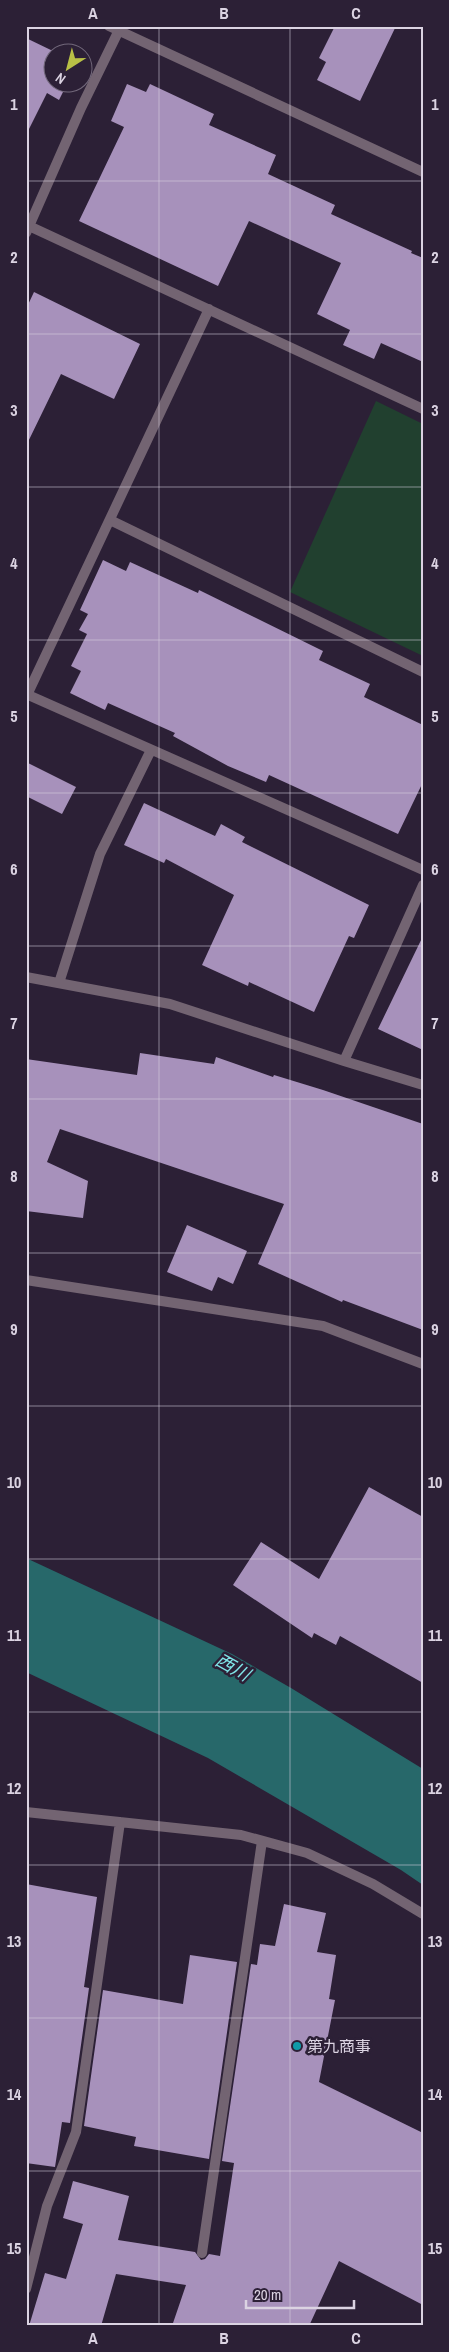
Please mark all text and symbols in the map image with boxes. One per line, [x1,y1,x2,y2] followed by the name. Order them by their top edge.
[88,2,98,24] text: A
[219,2,229,24] text: B
[351,2,361,24] text: C
[42,42,92,92] north arrow
[52,69,69,88] text: N
[10,93,18,115] text: 1
[431,93,439,115] text: 1
[10,246,18,268] text: 2
[431,246,439,268] text: 2
[10,399,18,421] text: 3
[431,399,439,421] text: 3
[10,552,18,574] text: 4
[431,552,439,574] text: 4
[10,705,18,727] text: 5
[431,705,439,727] text: 5
[10,858,18,880] text: 6
[431,858,439,880] text: 6
[10,1012,18,1034] text: 7
[431,1012,439,1034] text: 7
[10,1165,18,1187] text: 8
[431,1165,439,1187] text: 8
[10,1318,18,1340] text: 9
[431,1318,439,1340] text: 9
[7,1471,21,1493] text: 10
[428,1471,442,1493] text: 10
[7,1624,22,1646] text: 11
[428,1624,443,1646] text: 11
[211,1647,257,1688] water label: 西川
[7,1777,21,1799] text: 12
[428,1777,442,1799] text: 12
[7,1930,21,1952] text: 13
[428,1930,442,1952] text: 13
[307,2035,371,2057] place label: 第九商事
[291,2040,303,2052] marker: 第九商事
[7,2083,22,2105] text: 14
[428,2083,443,2105] text: 14
[7,2237,21,2259] text: 15
[428,2237,442,2259] text: 15
[246,2277,354,2309] scale bar
[254,2284,281,2305] text: 20 m
[88,2327,98,2349] text: A
[219,2327,229,2349] text: B
[351,2327,361,2349] text: C

